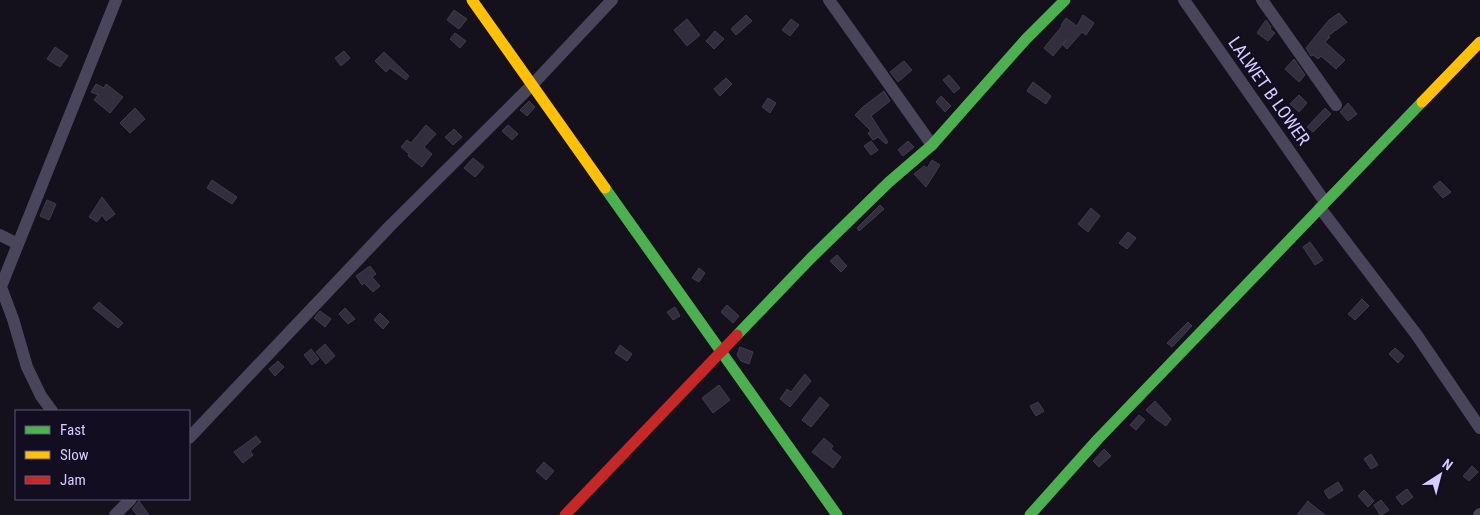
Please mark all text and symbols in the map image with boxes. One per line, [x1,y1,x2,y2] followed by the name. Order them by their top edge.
[1224,33,1315,149] street label: LALWET B LOWER
[15,410,190,500] legend
[60,421,85,439] text: Fast
[60,446,89,464] text: Slow
[1415,450,1465,500] north arrow
[1439,455,1456,473] text: N
[60,471,86,489] text: Jam

